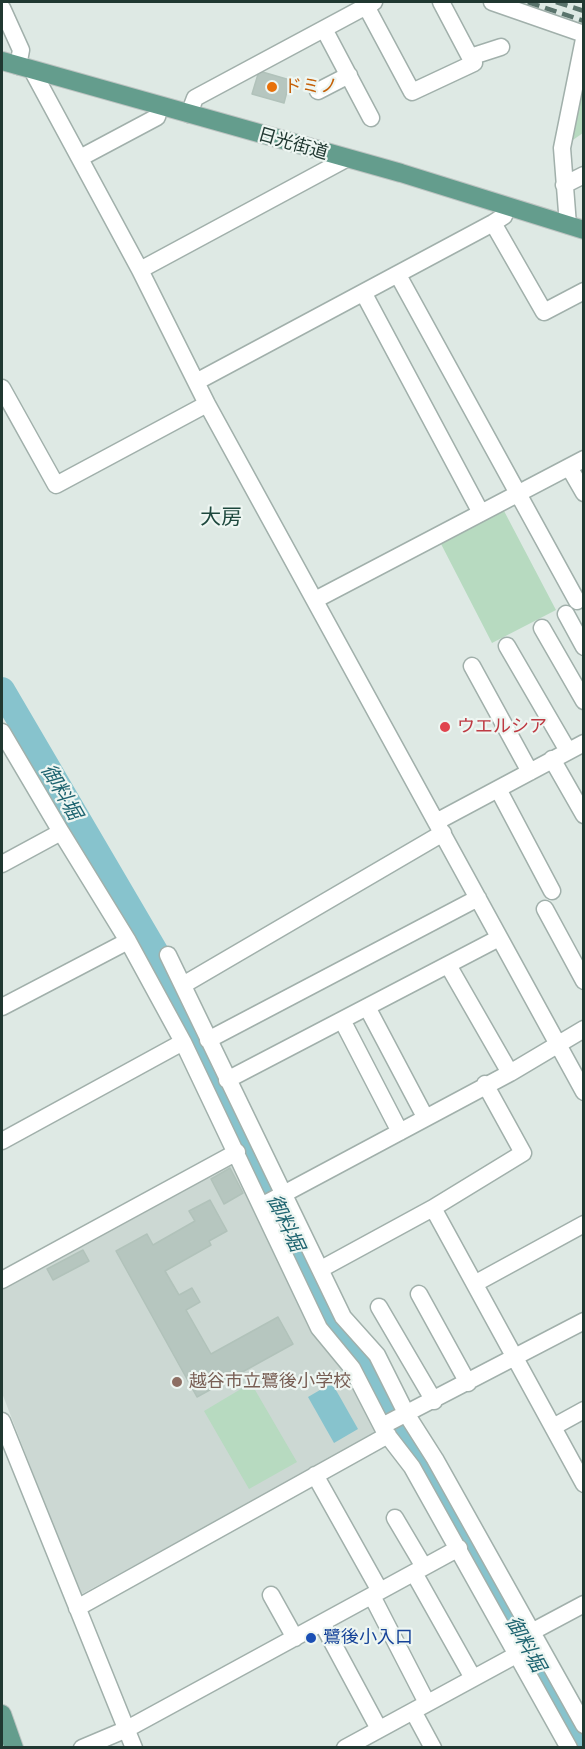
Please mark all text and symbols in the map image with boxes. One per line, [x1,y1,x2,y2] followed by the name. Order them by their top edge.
[284,76,338,98] place label: ドミノ
[265,80,279,94] marker: ドミノ
[255,124,331,164] street label: 日光街道
[200,505,242,531] district label: 大房
[457,716,547,738] place label: ウエルシア
[438,720,452,734] marker: ウエルシア
[36,760,86,824] water label: 御料堀
[261,1191,309,1255] water label: 御料堀
[189,1371,351,1393] place label: 越谷市立鷺後小学校
[170,1375,184,1389] marker: 越谷市立鷺後小学校
[500,1612,550,1676] water label: 御料堀
[323,1627,413,1649] place label: 鷺後小入口
[304,1631,318,1645] marker: 鷺後小入口

